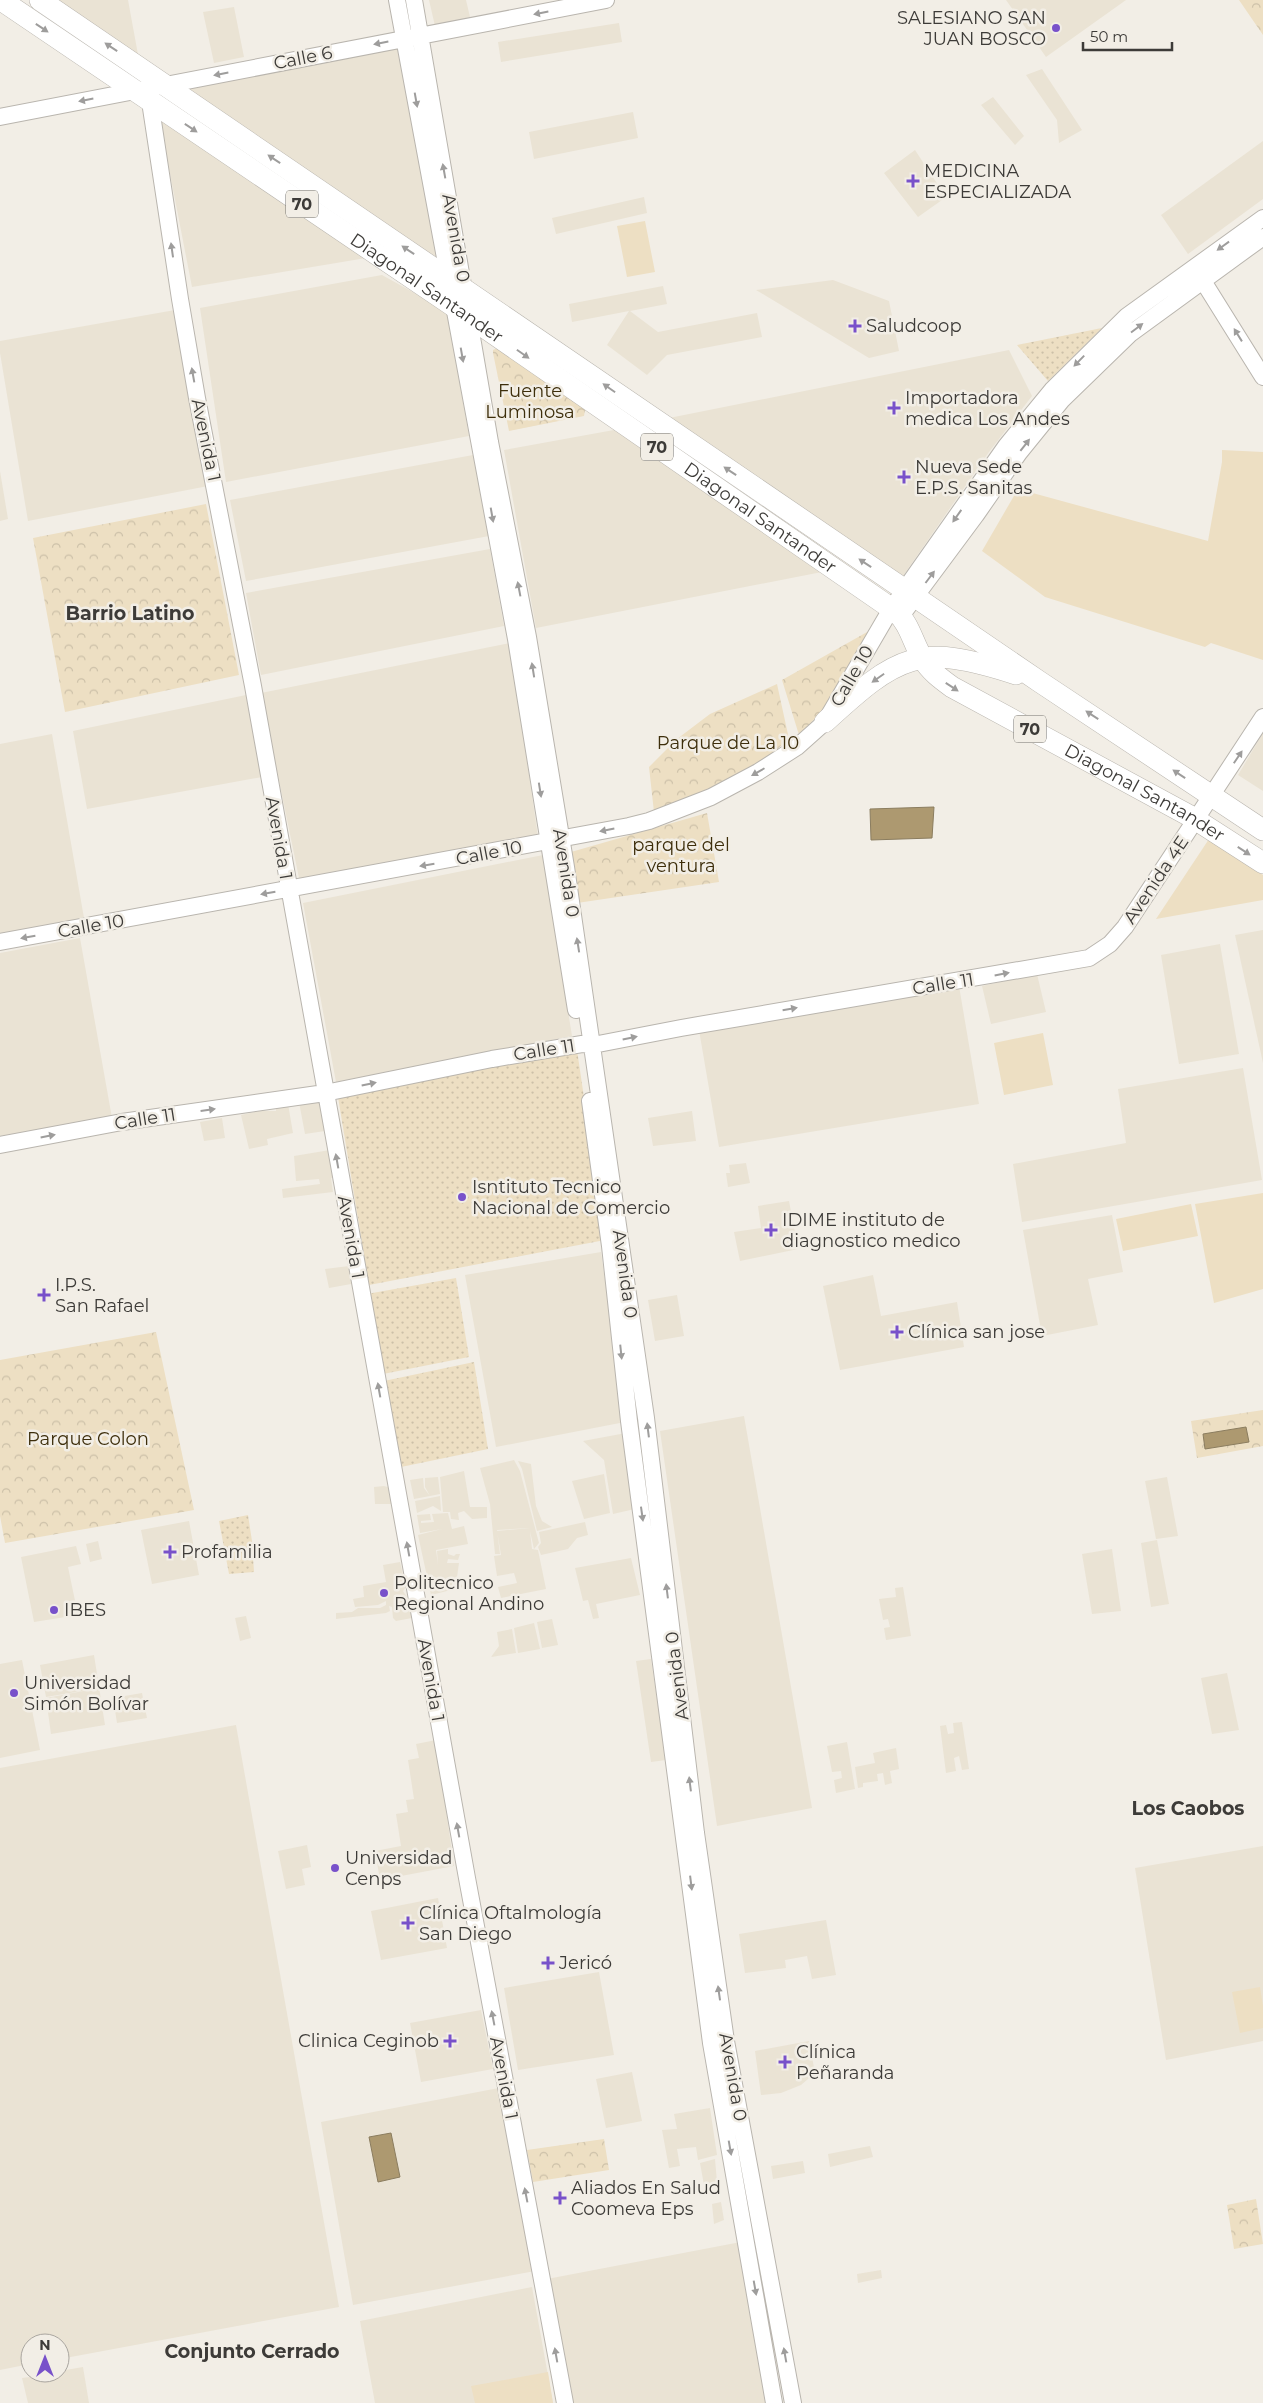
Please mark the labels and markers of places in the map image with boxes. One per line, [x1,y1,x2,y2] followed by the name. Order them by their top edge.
[897,7,1046,50] place label: SALESIANO SAN JUAN BOSCO
[1050,22,1062,34] marker: SALESIANO SAN JUAN BOSCO
[924,160,1071,203] place label: MEDICINA ESPECIALIZADA
[906,174,920,188] marker: MEDICINA ESPECIALIZADA
[866,315,962,337] place label: Saludcoop
[848,319,862,333] marker: Saludcoop
[905,387,1070,430] place label: Importadora medica Los Andes
[887,401,901,415] marker: Importadora medica Los Andes
[915,456,1033,499] place label: Nueva Sede E.P.S. Sanitas
[897,470,911,484] marker: Nueva Sede E.P.S. Sanitas
[472,1176,670,1219] place label: Isntituto Tecnico Nacional de Comercio
[456,1191,468,1203] marker: Isntituto Tecnico Nacional de Comercio
[782,1209,961,1252] place label: IDIME instituto de diagnostico medico
[764,1223,778,1237] marker: IDIME instituto de diagnostico medico
[55,1274,149,1317] place label: I.P.S. San Rafael
[37,1288,51,1302] marker: I.P.S. San Rafael
[908,1321,1045,1343] place label: Clínica san jose
[890,1325,904,1339] marker: Clínica san jose
[181,1541,273,1563] place label: Profamilia
[163,1545,177,1559] marker: Profamilia
[394,1572,544,1615] place label: Politecnico Regional Andino
[378,1587,390,1599] marker: Politecnico Regional Andino
[64,1599,106,1621] place label: IBES
[48,1604,60,1616] marker: IBES
[24,1672,149,1715] place label: Universidad Simón Bolívar
[8,1687,20,1699] marker: Universidad Simón Bolívar
[345,1847,452,1890] place label: Universidad Cenps
[329,1862,341,1874] marker: Universidad Cenps
[419,1902,602,1945] place label: Clínica Oftalmología San Diego
[401,1916,415,1930] marker: Clínica Oftalmología San Diego
[558,1952,612,1974] place label: Jericó
[541,1956,555,1970] marker: Jericó
[298,2030,439,2052] place label: Clinica Ceginob
[443,2034,457,2048] marker: Clinica Ceginob
[796,2041,894,2084] place label: Clínica Peñaranda
[778,2055,792,2069] marker: Clínica Peñaranda
[571,2177,721,2220] place label: Aliados En Salud Coomeva Eps
[553,2191,567,2205] marker: Aliados En Salud Coomeva Eps

